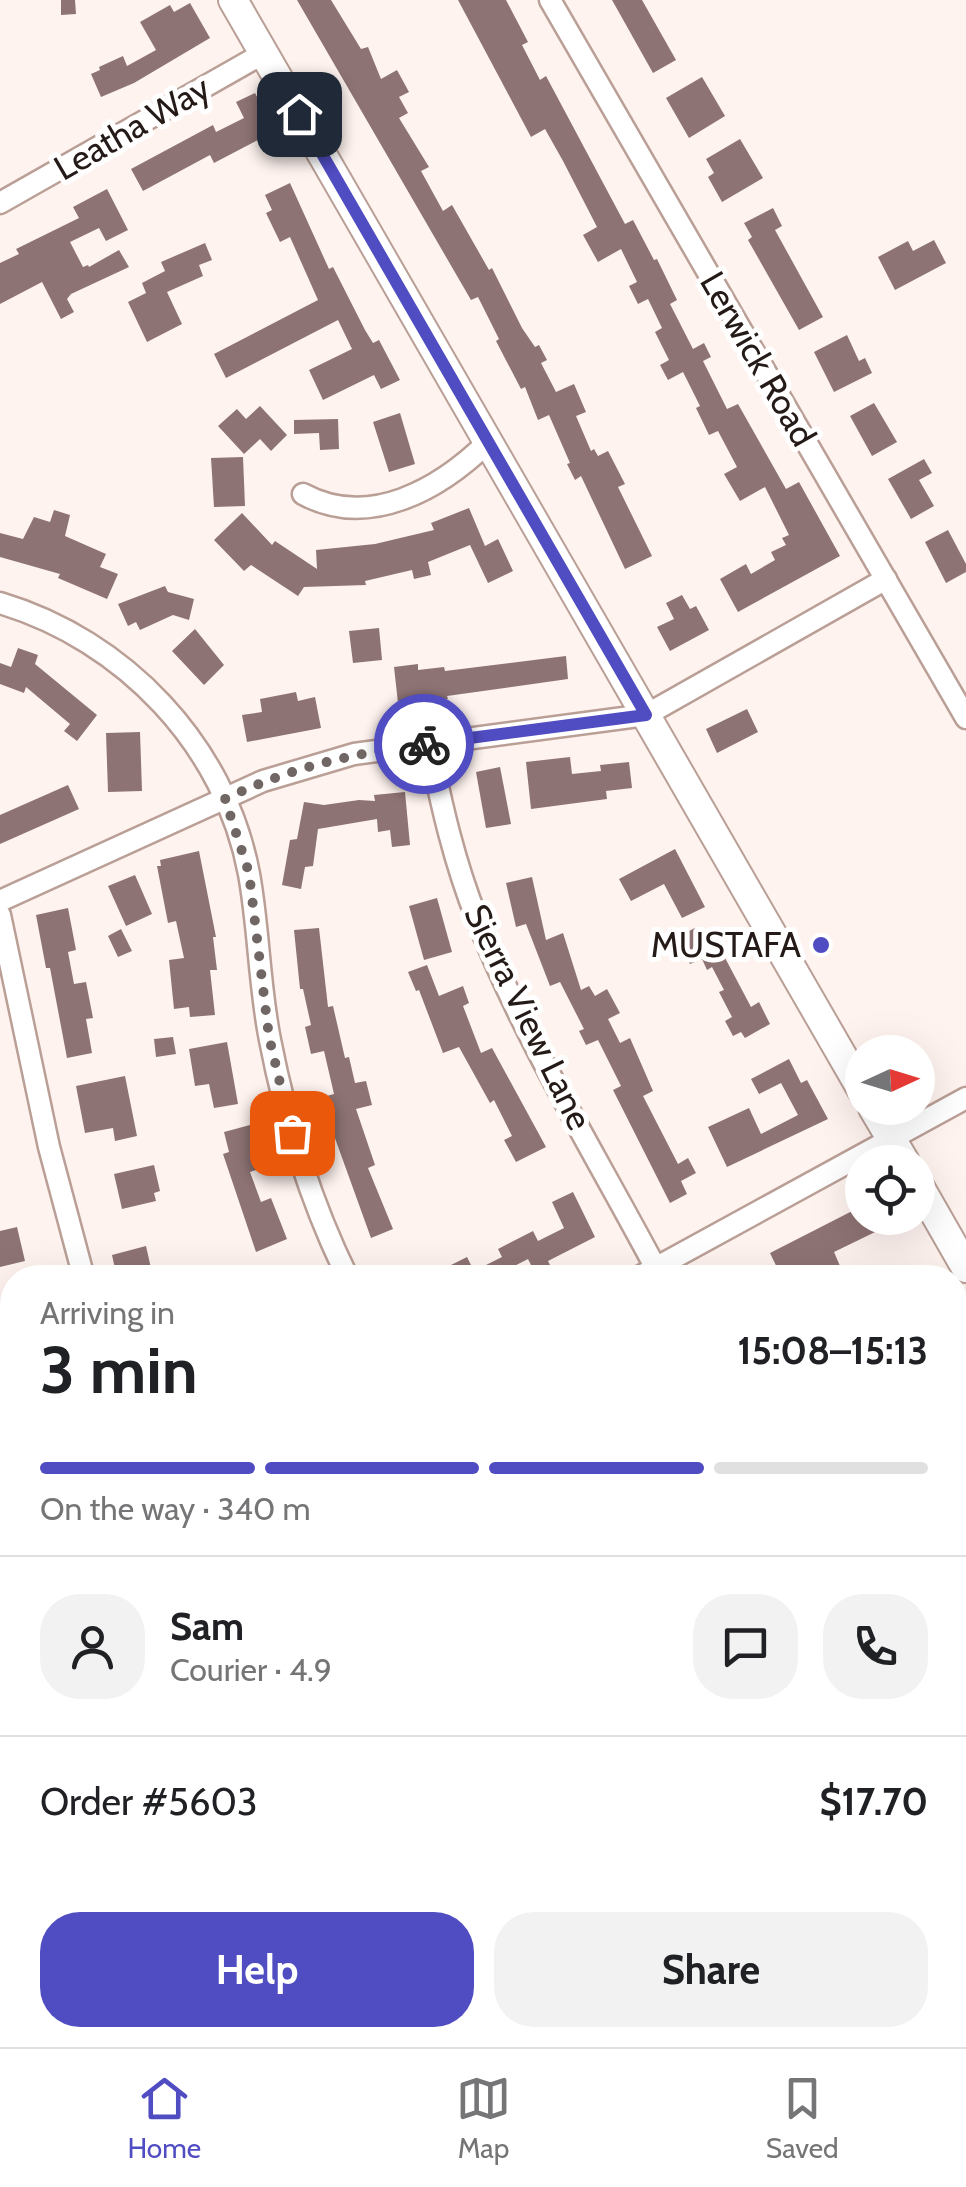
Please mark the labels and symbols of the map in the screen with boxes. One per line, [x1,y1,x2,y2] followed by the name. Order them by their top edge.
[46,66,217,189] street label: Leatha Way
[257,72,342,157] pin
[691,264,826,454] street label: Lerwick Road
[374,694,474,794] courier
[455,897,602,1136] street label: Sierra View Lane
[651,923,801,966] place label: MUSTAFA
[810,934,832,956] marker: MUSTAFA
[845,1035,935,1125] north arrow
[250,1091,335,1176] pin

